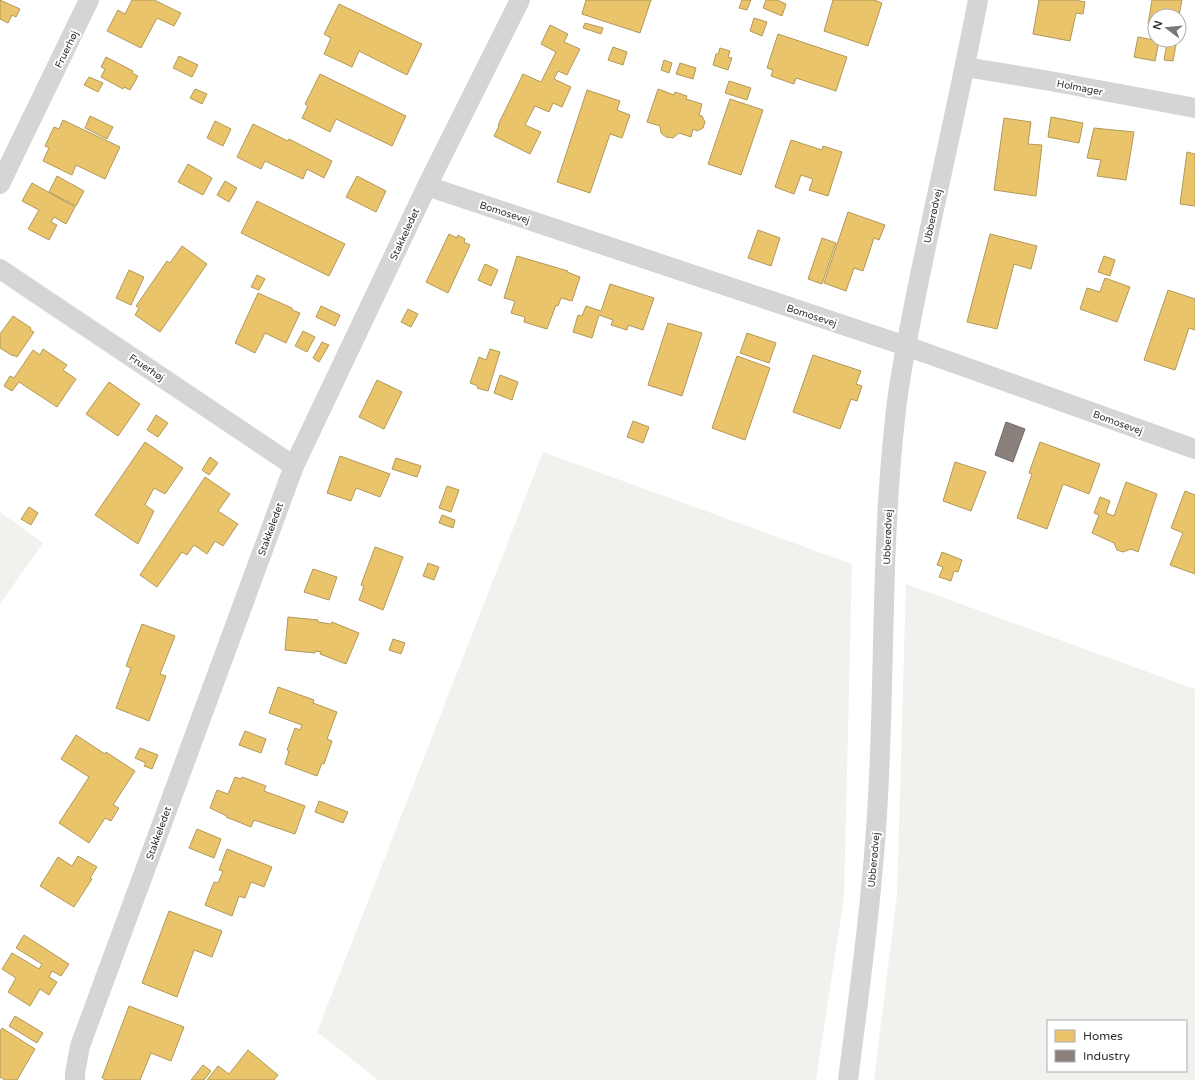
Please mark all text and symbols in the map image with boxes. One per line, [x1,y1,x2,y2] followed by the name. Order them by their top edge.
[1147,8,1187,48] north arrow
[1150,19,1165,31] text: N
[53,29,81,70] street label: Fruerhøj
[1056,78,1104,98] street label: Holmager
[921,188,945,244] street label: Ubberødvej
[478,199,531,227] street label: Bomosevej
[388,206,422,262] street label: Stakkeledet
[785,302,838,330] street label: Bomosevej
[127,352,166,384] street label: Fruerhøj
[1091,408,1144,437] street label: Bomosevej
[256,501,286,558] street label: Stakkeledet
[881,509,895,565] street label: Ubberødvej
[144,805,174,862] street label: Stakkeledet
[866,832,882,888] street label: Ubberødvej
[1047,1020,1187,1072] legend
[1083,1029,1123,1043] text: Homes
[1083,1049,1130,1063] text: Industry

